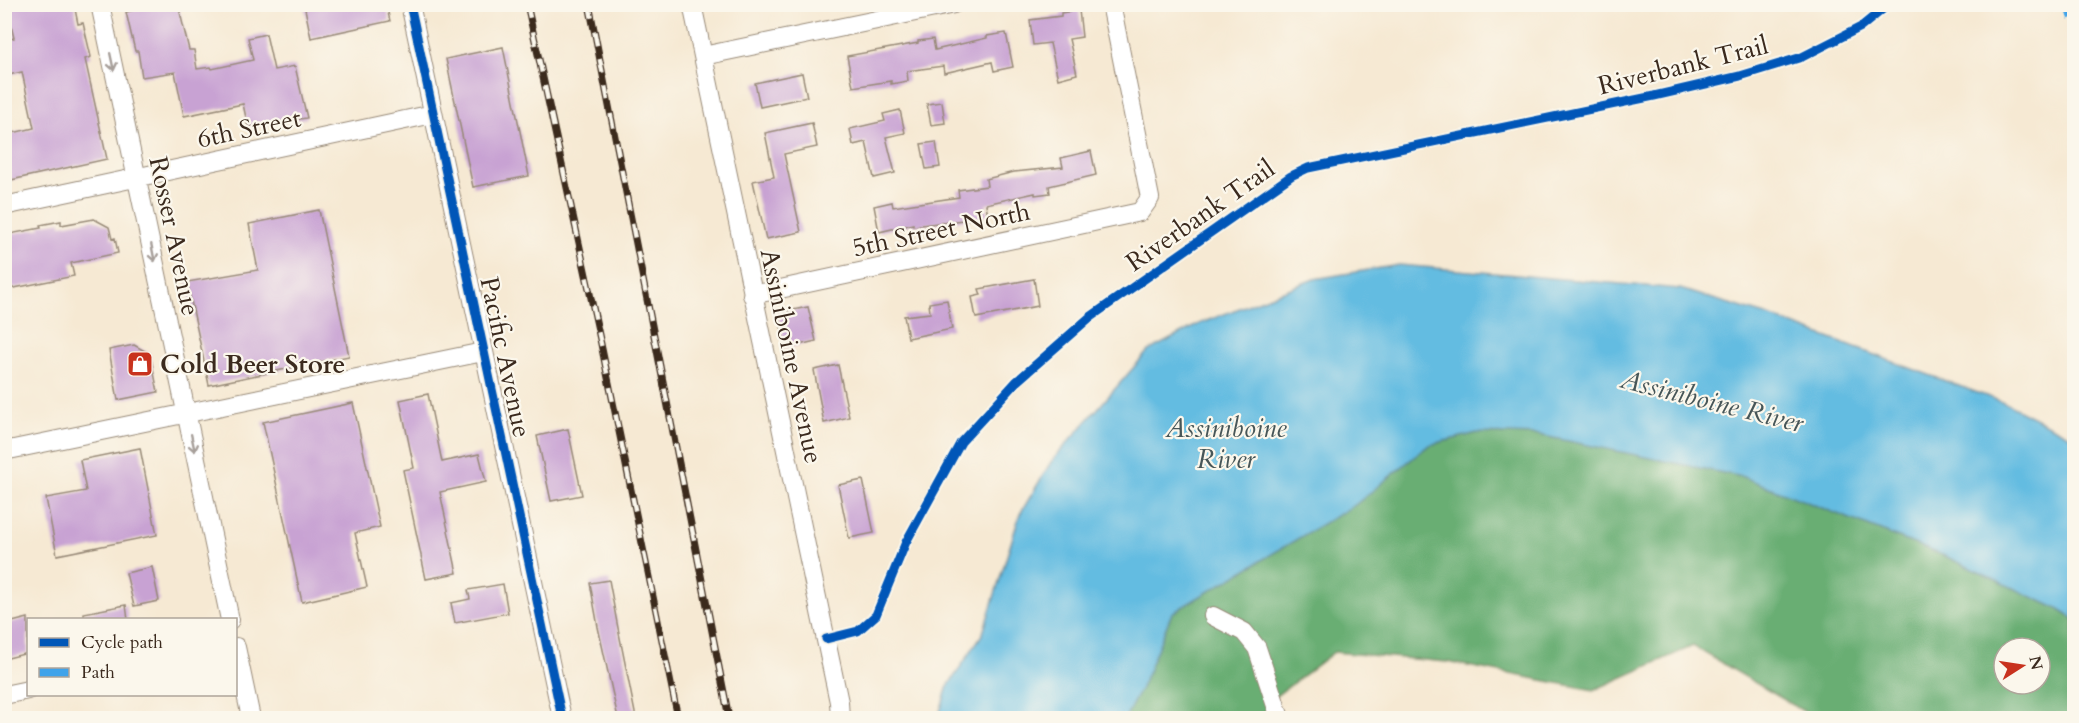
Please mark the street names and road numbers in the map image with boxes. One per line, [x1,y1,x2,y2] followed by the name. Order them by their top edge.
[1594,27,1772,104] street label: Riverbank Trail
[194,100,304,157] street label: 6th Street
[1119,151,1282,280] street label: Riverbank Trail
[141,153,208,319] street label: Rosser Avenue
[849,194,1033,265] street label: 5th Street North
[752,246,831,467] street label: Assiniboine Avenue
[471,273,540,441] street label: Pacific Avenue

